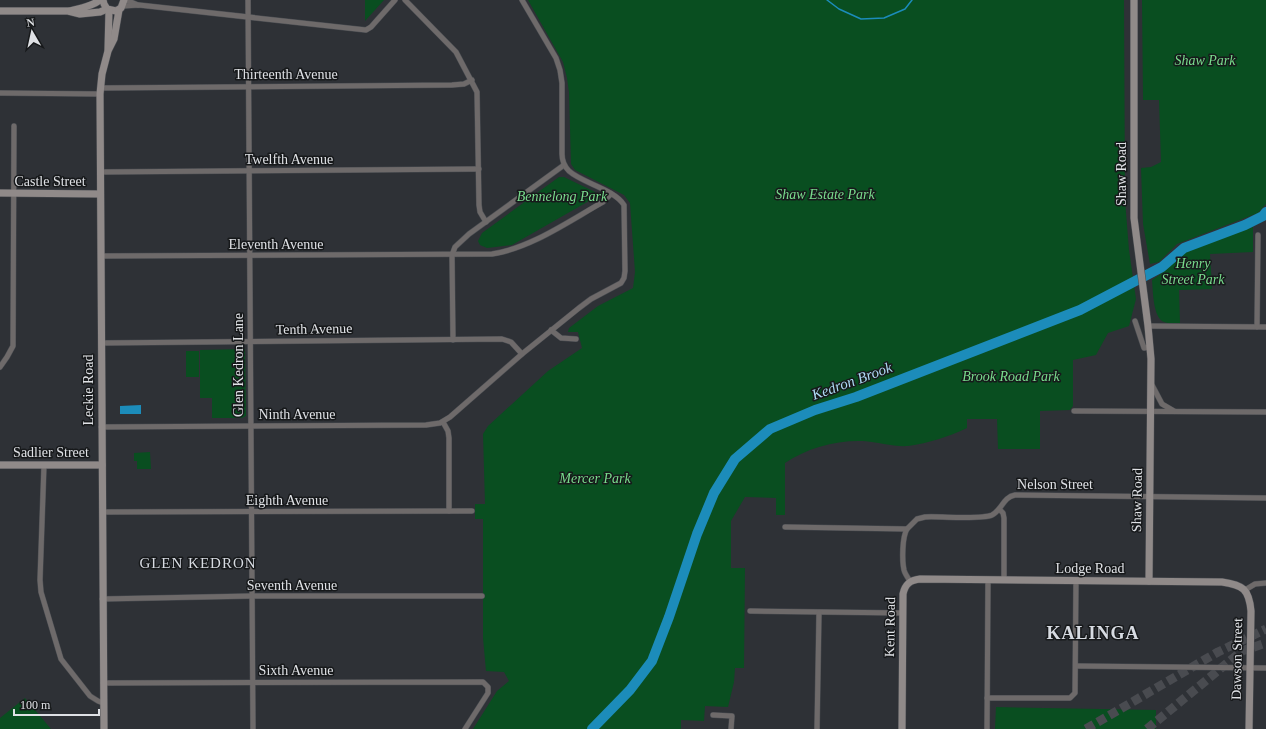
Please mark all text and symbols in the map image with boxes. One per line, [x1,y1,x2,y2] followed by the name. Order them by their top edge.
[12,12,52,52] north arrow
[26,16,35,29] text: N
[1174,53,1236,68] park label: Shaw Park
[234,67,338,82] street label: Thirteenth Avenue
[1114,142,1129,206] street label: Shaw Road
[245,152,333,167] street label: Twelfth Avenue
[14,174,86,189] street label: Castle Street
[775,187,876,202] park label: Shaw Estate Park
[517,189,608,204] park label: Bennelong Park
[229,237,324,252] street label: Eleventh Avenue
[1162,256,1225,287] park label: Henry Street Park
[231,313,246,417] street label: Glen Kedron Lane
[275,321,353,337] street label: Tenth Avenue
[81,354,96,426] street label: Leckie Road
[809,359,895,403] water label: Kedron Brook
[962,369,1061,384] park label: Brook Road Park
[258,407,336,422] street label: Ninth Avenue
[13,445,89,460] street label: Sadlier Street
[1129,468,1145,532] street label: Shaw Road
[558,471,631,486] park label: Mercer Park
[1017,477,1093,492] street label: Nelson Street
[246,493,328,508] street label: Eighth Avenue
[139,555,257,571] district label: GLEN KEDRON
[1056,561,1124,576] street label: Lodge Road
[247,578,337,593] street label: Seventh Avenue
[882,597,898,657] street label: Kent Road
[1229,618,1245,700] street label: Dawson Street
[1046,623,1140,643] district label: KALINGA
[259,663,333,678] street label: Sixth Avenue
[14,691,99,717] scale bar
[20,698,51,712] text: 100 m

